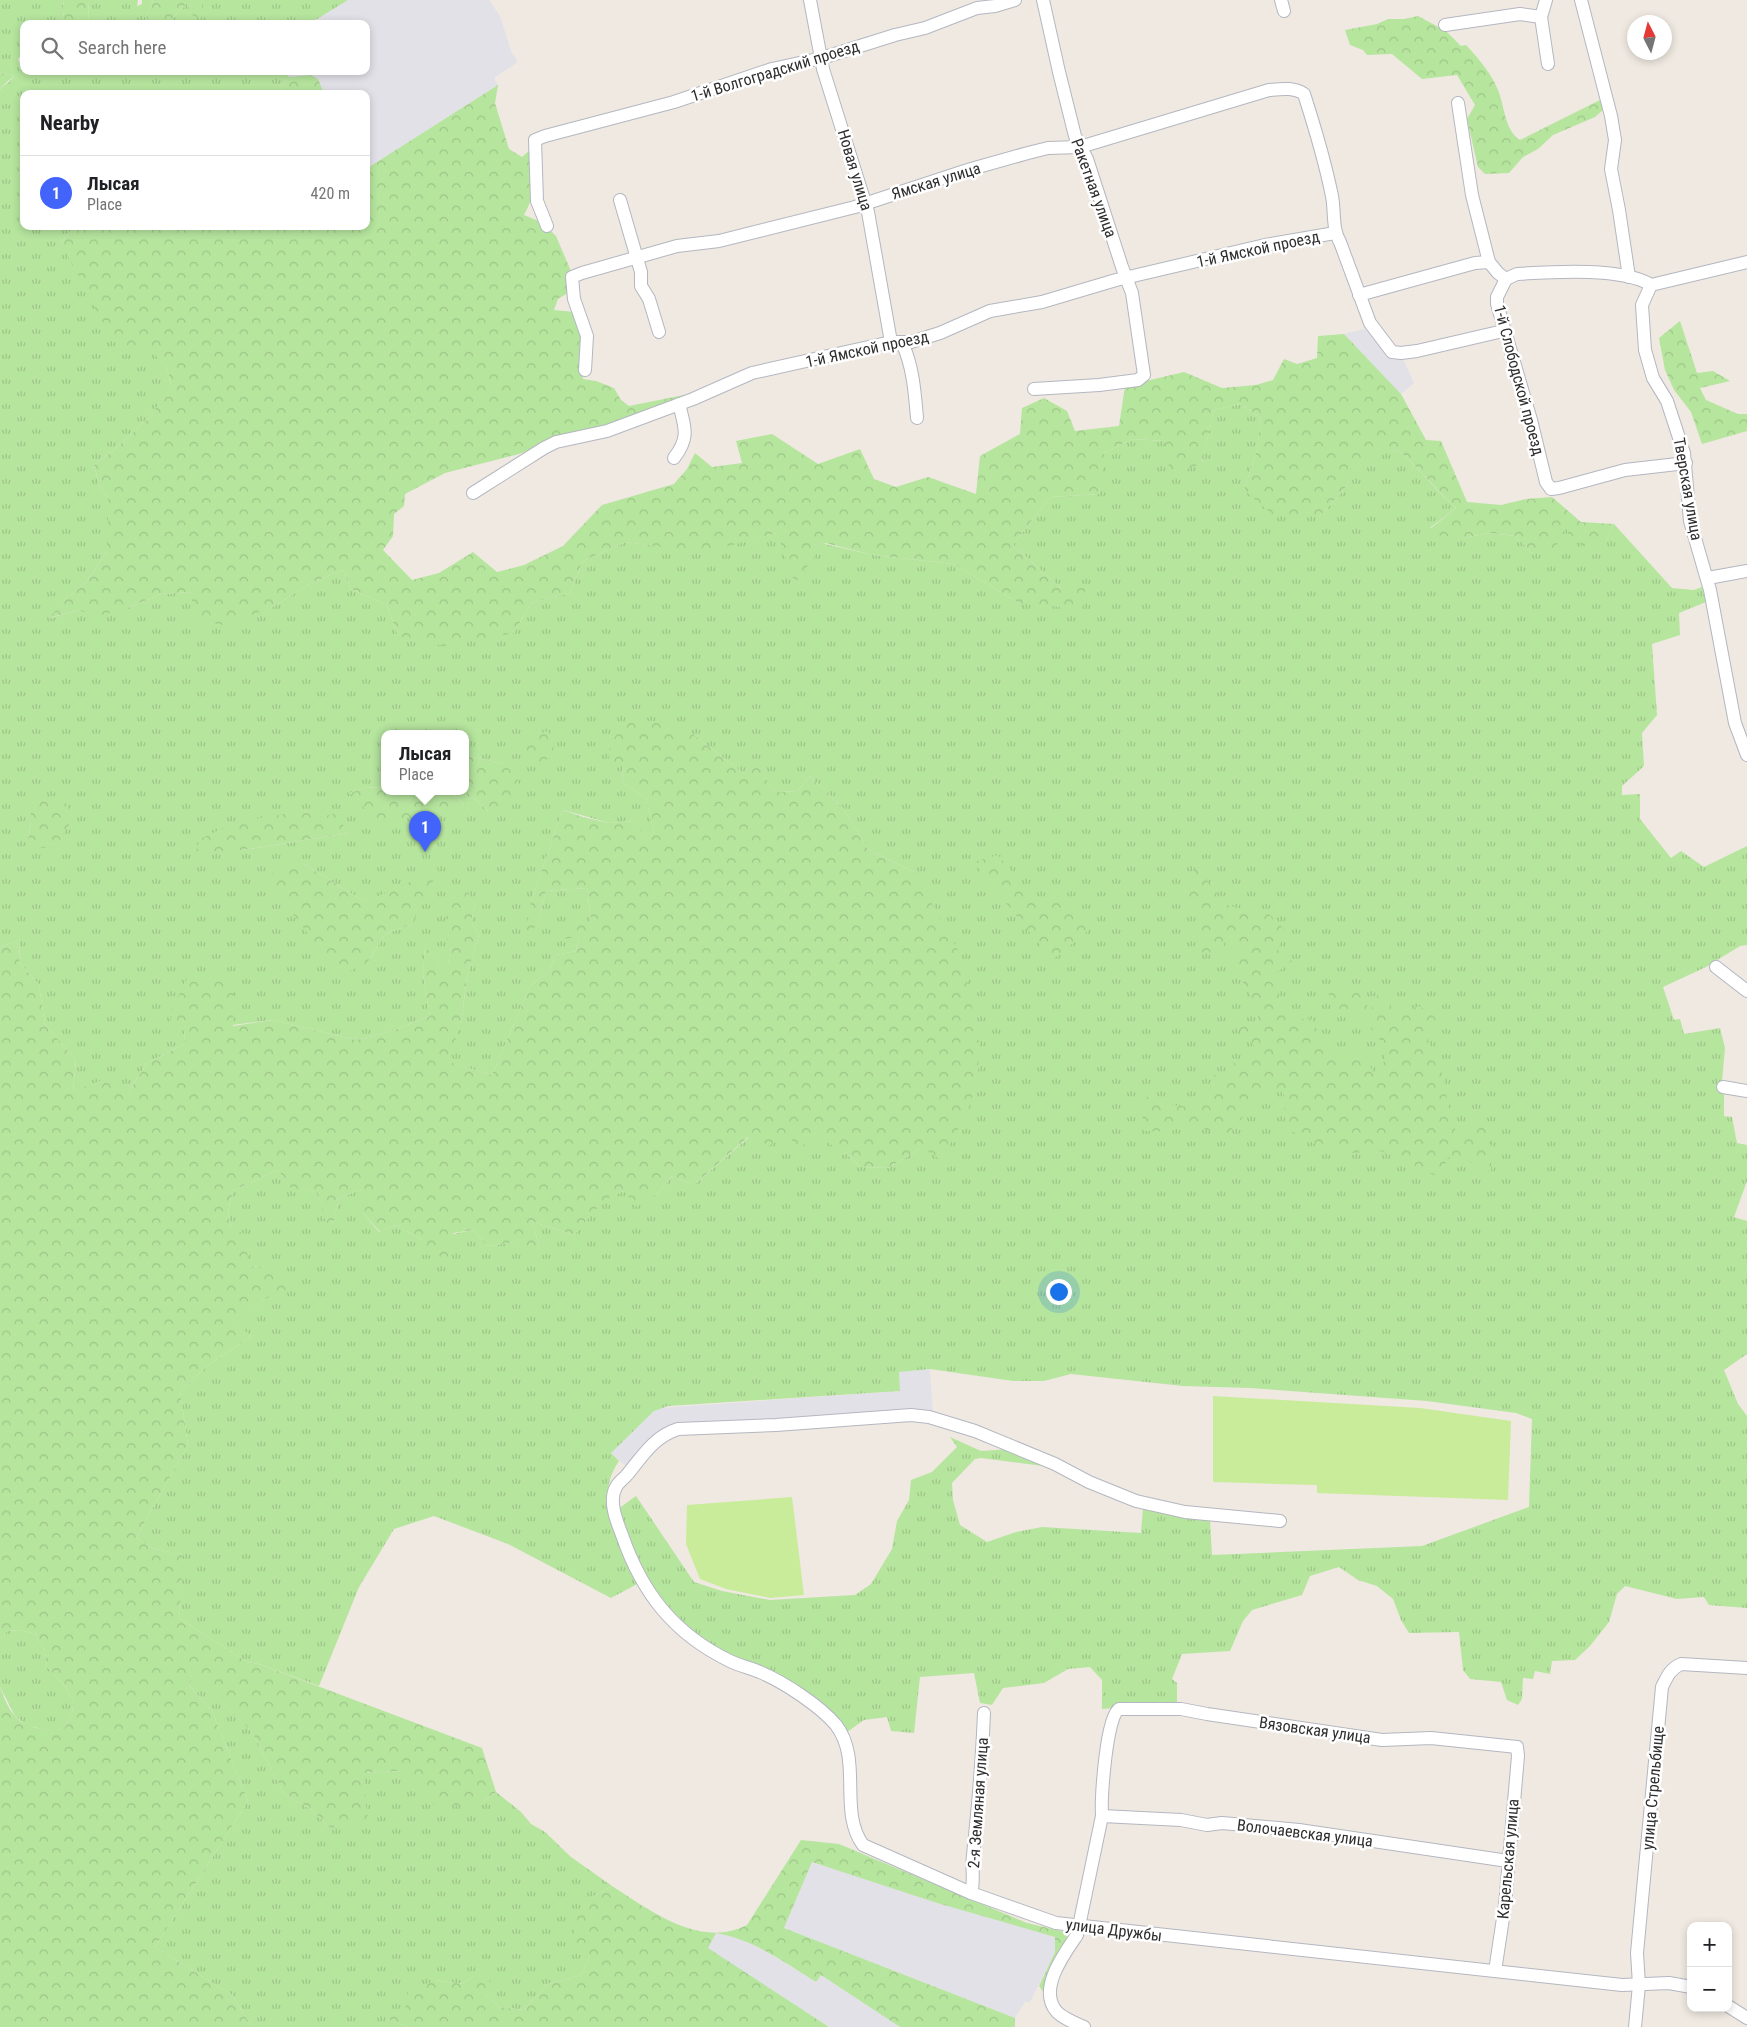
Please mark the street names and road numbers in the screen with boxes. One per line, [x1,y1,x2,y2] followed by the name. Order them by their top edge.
[689,36,862,106] street label: 1-й Волгоградский проезд
[834,127,876,213] street label: Новая улица
[1067,136,1121,240] street label: Ракетная улица
[889,158,983,204] street label: Ямская улица
[1195,227,1322,271] street label: 1-й Ямской проезд
[1490,303,1548,458] street label: 1-й Слободской проезд
[804,327,931,371] street label: 1-й Ямской проезд
[1670,436,1706,542] street label: Тверская улица
[1258,1713,1372,1747] street label: Вязовская улица
[1638,1725,1668,1851] street label: улица Стрельбище
[964,1737,992,1869] street label: 2-я Земляная улица
[1493,1798,1523,1920] street label: Карельская улица
[1236,1815,1374,1851] street label: Волочаевская улица
[1065,1915,1163,1945] street label: улица Дружбы

